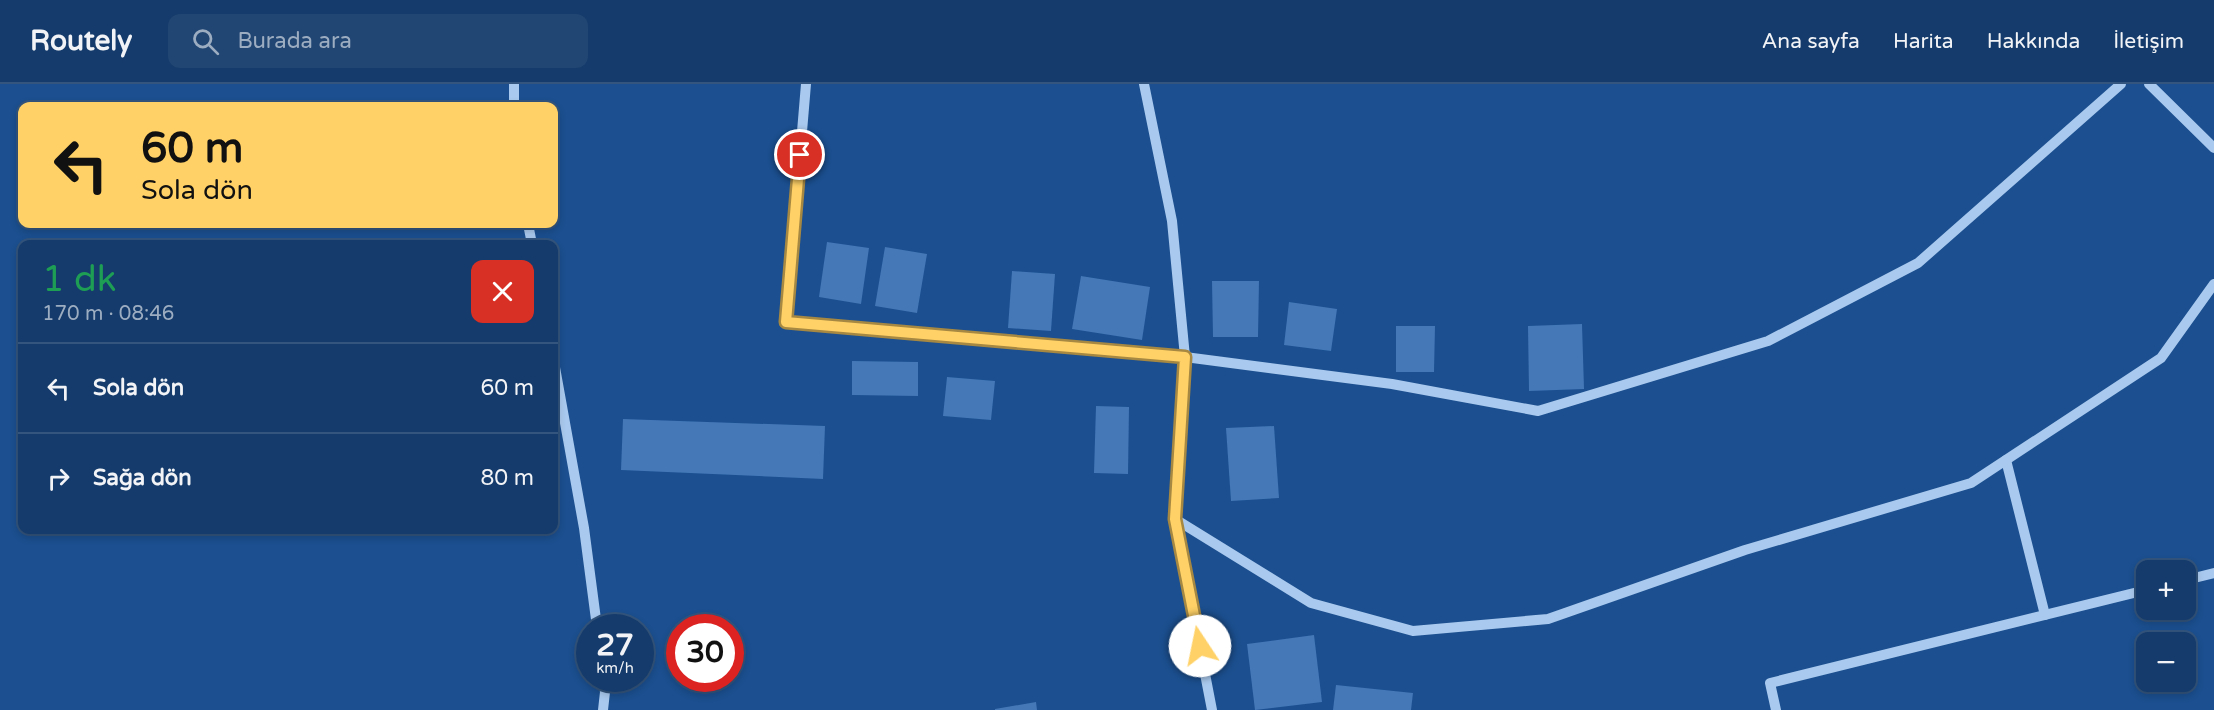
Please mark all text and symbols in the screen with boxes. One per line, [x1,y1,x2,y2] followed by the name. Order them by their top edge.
[168,14,588,68] search box
[30,24,132,58] text: Routely
[189,25,222,58] icon: search
[237,28,352,54] text: Burada ara
[1762,29,1860,54] text: Ana sayfa
[1893,29,1954,54] text: Harita
[1987,29,2080,54] text: Hakkında
[2113,29,2184,54] text: İletişim
[141,123,243,174] text: 60 m
[42,126,120,204] icon: left
[774,129,825,180] pin
[783,138,816,171] icon: arrive
[141,174,253,207] text: Sola dön
[42,258,116,301] text: 1 dk
[471,260,534,323] button: close
[42,302,174,326] text: 170 m · 08:46
[42,372,75,405] icon: left
[93,375,184,401] text: Sola dön
[480,375,534,401] text: 60 m
[42,462,75,495] icon: right
[93,465,192,491] text: Sağa dön
[480,465,534,491] text: 80 m
[2136,560,2196,692] map controls
[2136,560,2196,620] button: +
[666,614,744,692] speed limit sign: 30
[1168,614,1232,678] position arrow
[596,627,634,664] text: 27
[2136,632,2196,692] button: −
[596,659,634,677] text: km/h

